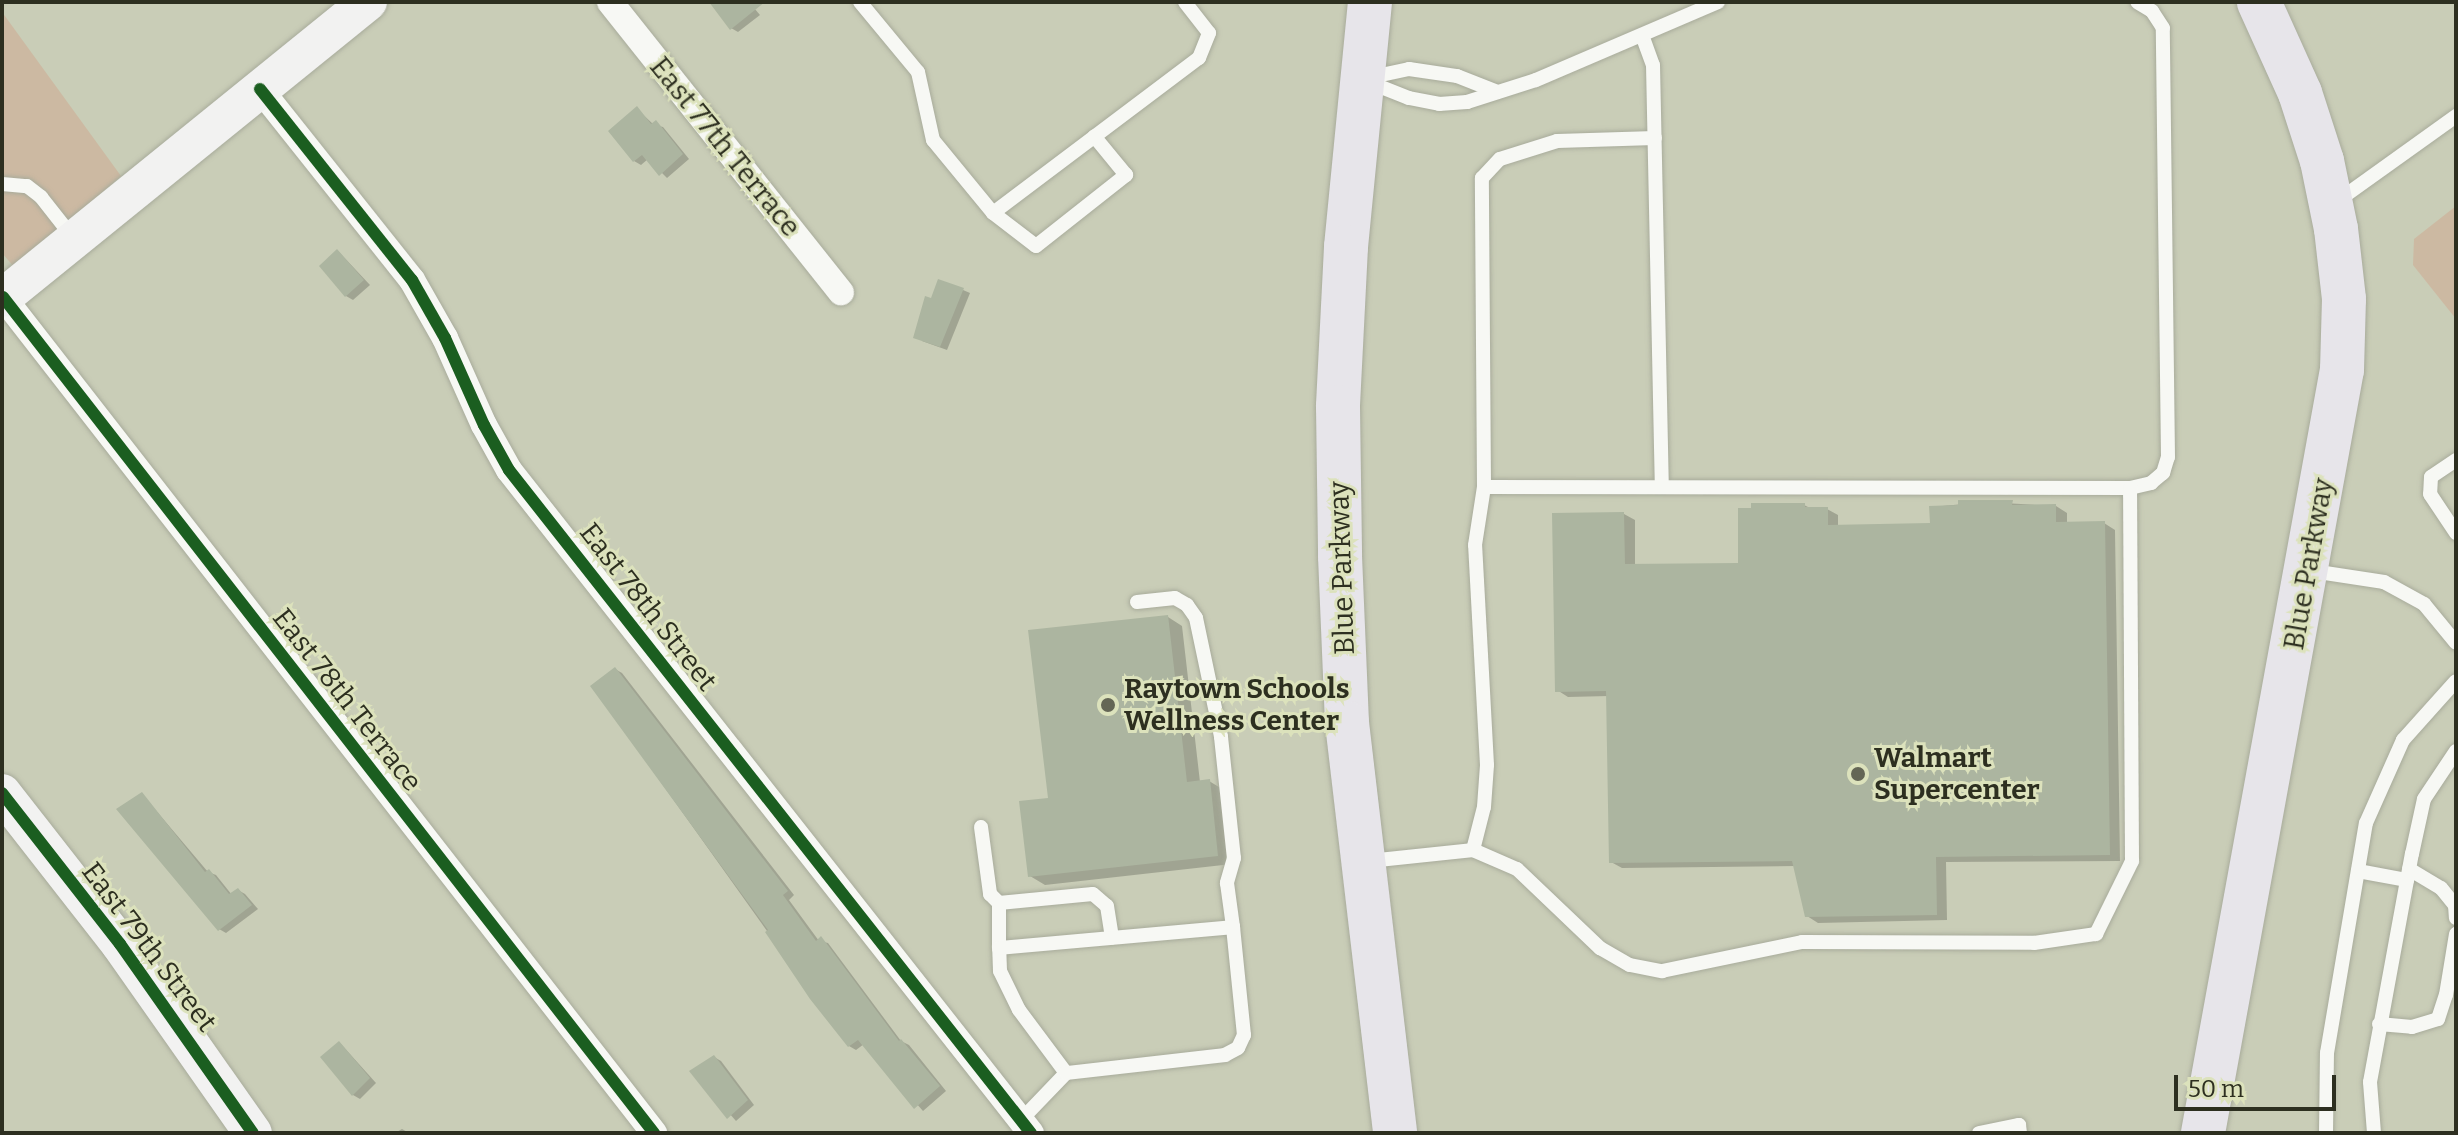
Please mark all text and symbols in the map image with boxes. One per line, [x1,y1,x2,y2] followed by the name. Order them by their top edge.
[643,51,807,243] street label: East 77th Terrace
[2277,475,2341,653] street label: Blue Parkway
[1322,481,1362,655] street label: Blue Parkway
[572,517,724,697] street label: East 78th Street
[265,602,429,798] street label: East 78th Terrace
[1124,672,1350,738] place label: Raytown Schools Wellness Center
[1099,696,1117,714] marker: Raytown Schools Wellness Center
[1874,741,2040,807] place label: Walmart Supercenter
[1849,765,1867,783] marker: Walmart Supercenter
[74,856,224,1038] street label: East 79th Street
[2178,1059,2340,1109] scale bar
[2188,1075,2244,1103] text: 50 m

